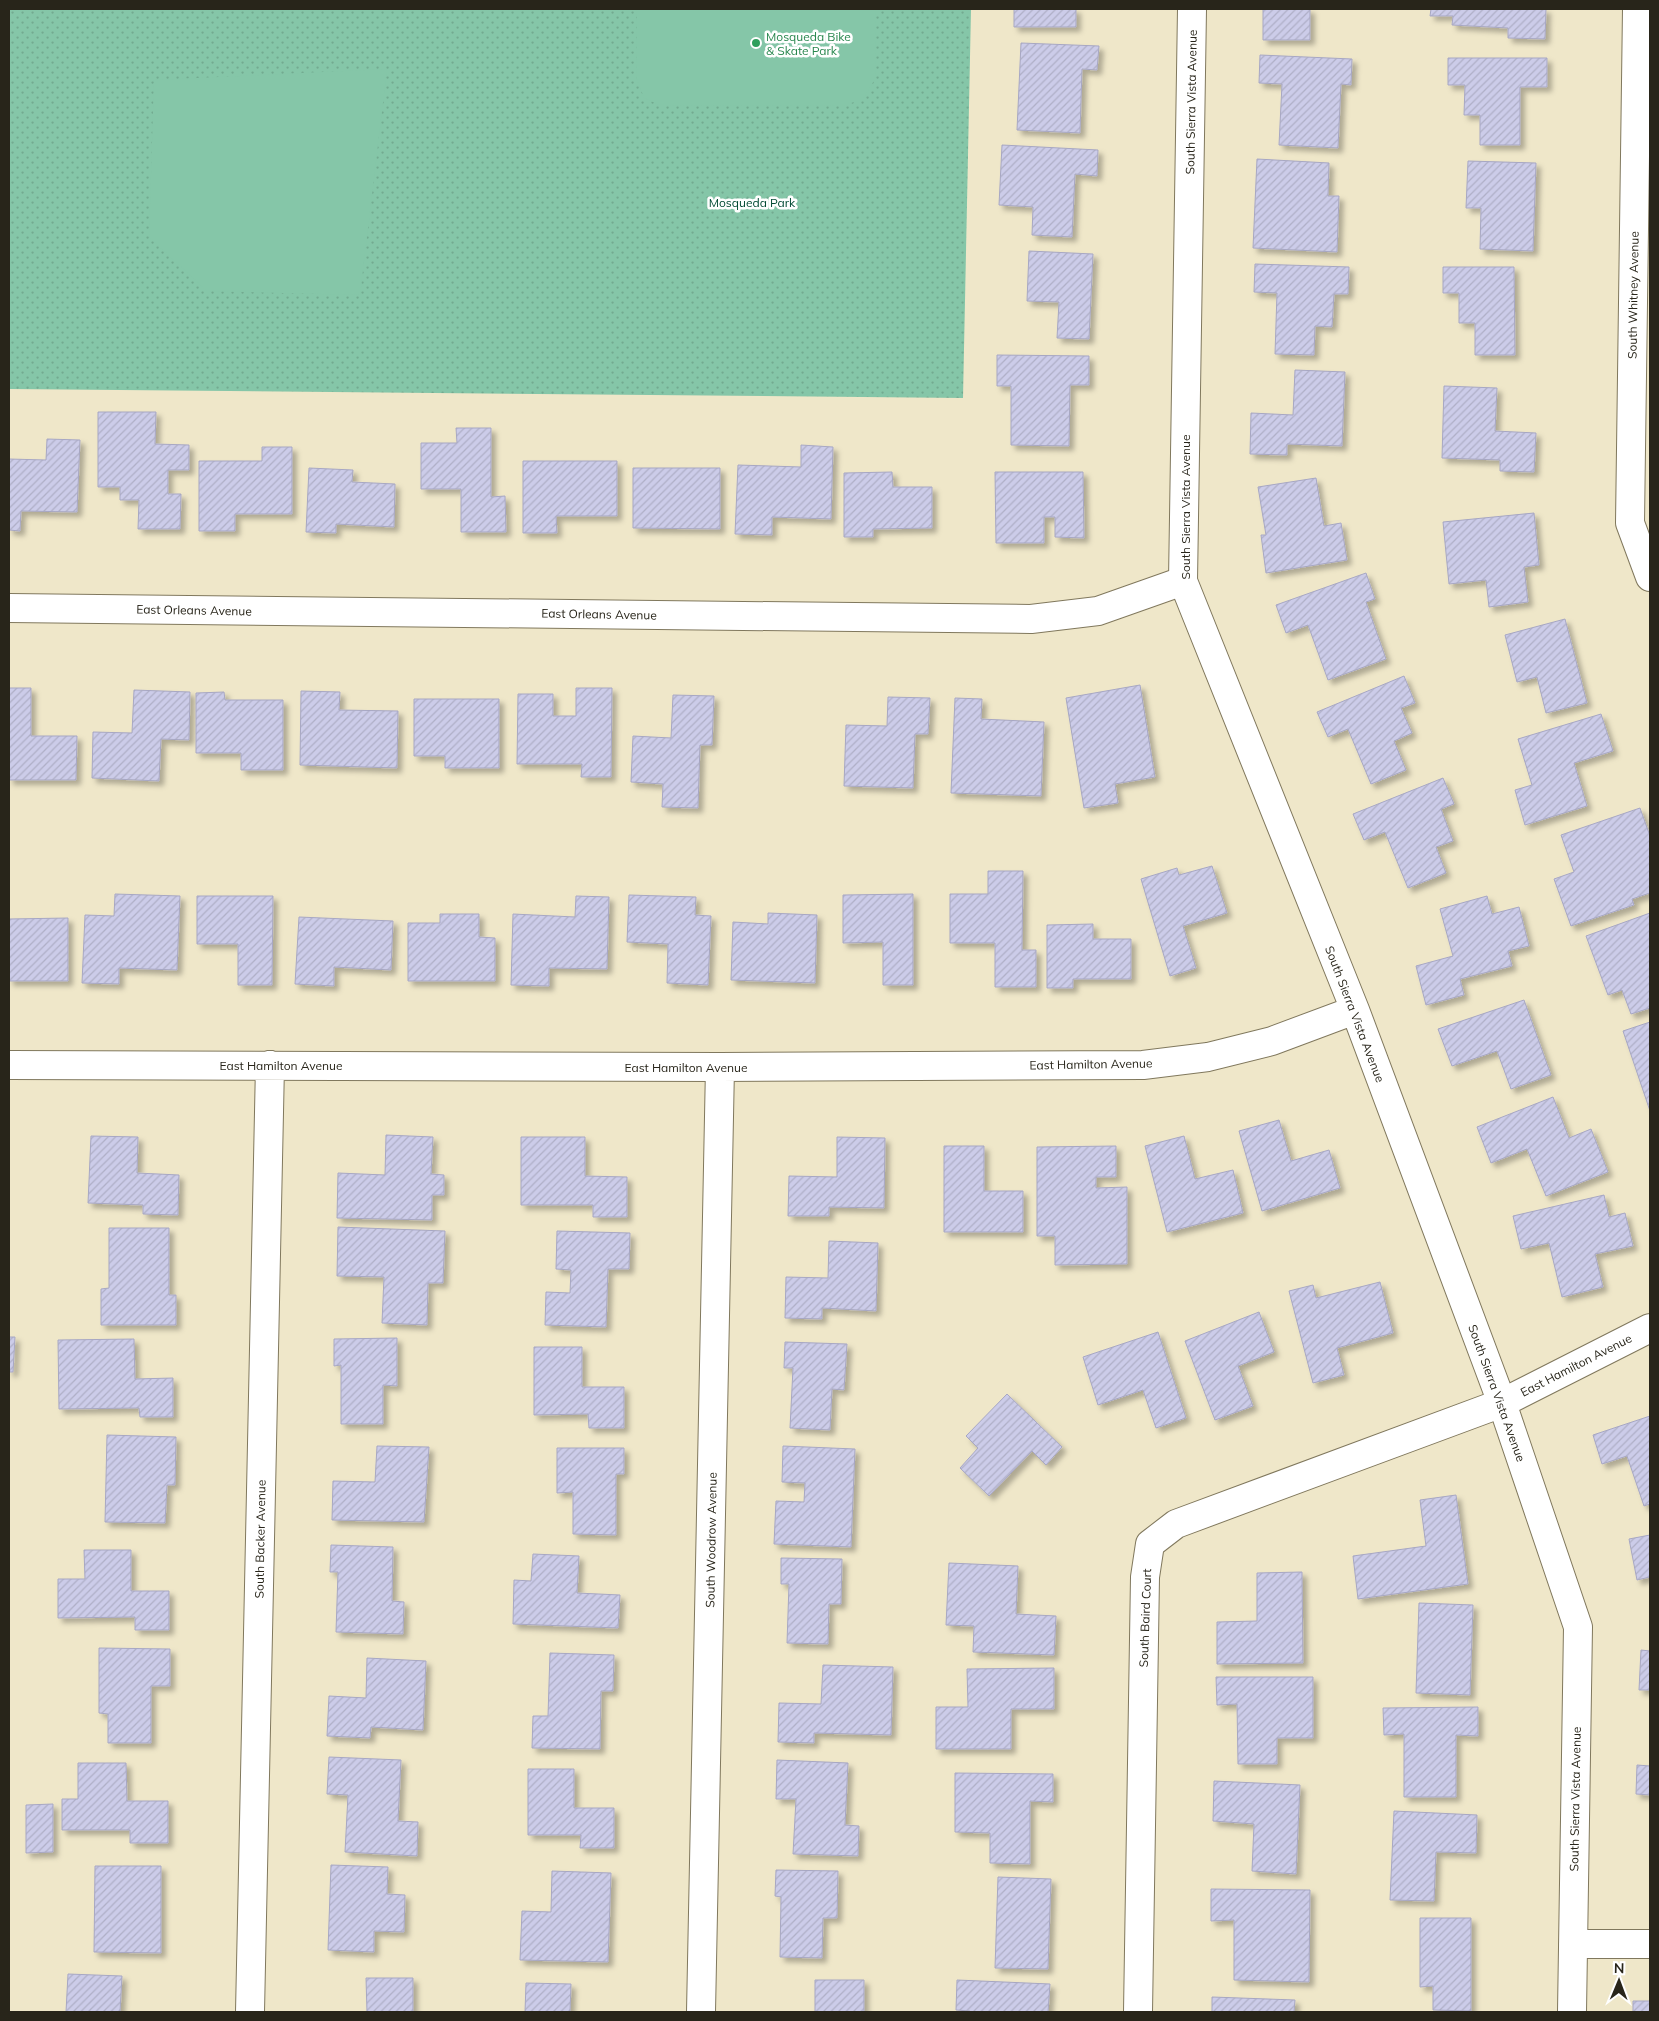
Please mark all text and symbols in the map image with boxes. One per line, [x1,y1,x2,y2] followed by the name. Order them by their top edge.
[766,29,851,58] place label: Mosqueda Bike & Skate Park
[1182,29,1200,175] street label: South Sierra Vista Avenue
[750,37,762,49] marker: Mosqueda Bike & Skate Park
[709,195,796,210] park label: Mosqueda Park
[1624,231,1642,359] street label: South Whitney Avenue
[1178,435,1193,579] street label: South Sierra Vista Avenue
[136,601,252,619] street label: East Orleans Avenue
[541,605,657,623] street label: East Orleans Avenue
[1322,944,1388,1084] street label: South Sierra Vista Avenue
[1029,1055,1153,1073] street label: East Hamilton Avenue
[220,1058,342,1073] street label: East Hamilton Avenue
[625,1060,747,1075] street label: East Hamilton Avenue
[1465,1322,1529,1464] street label: South Sierra Vista Avenue
[1518,1330,1634,1400] street label: East Hamilton Avenue
[702,1472,720,1608] street label: South Woodrow Avenue
[251,1479,269,1599] street label: South Backer Avenue
[1136,1568,1154,1668] street label: South Baird Court
[1566,1726,1584,1872] street label: South Sierra Vista Avenue
[1594,1956,1644,2006] north arrow
[1614,1959,1625,1977] text: N

